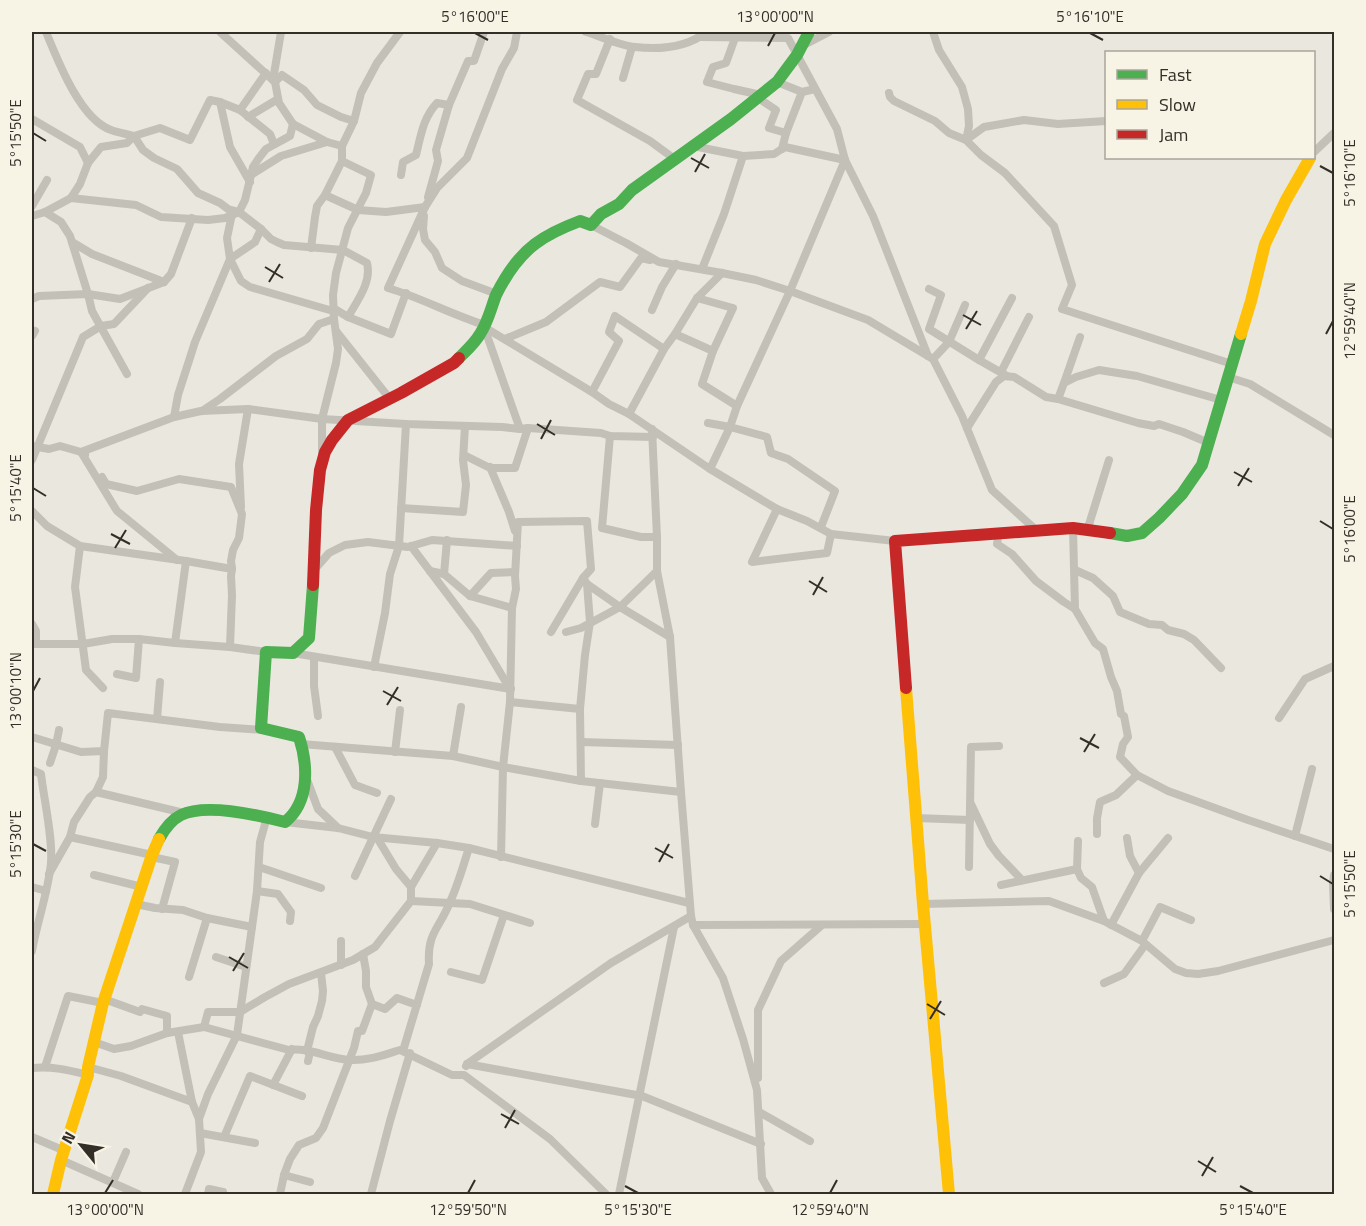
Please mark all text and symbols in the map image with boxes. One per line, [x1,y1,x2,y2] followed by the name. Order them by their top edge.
[441,5,509,28] text: 5°16'00"E
[736,5,814,28] text: 13°00'00"N
[1056,5,1124,28] text: 5°16'10"E
[1105,51,1315,159] legend
[1159,61,1192,88] text: Fast
[1159,91,1196,118] text: Slow
[4,99,27,167] text: 5°15'50"E
[1159,121,1188,148] text: Jam
[1338,139,1361,207] text: 5°16'10"E
[1338,282,1361,360] text: 12°59'40"N
[4,454,27,522] text: 5°15'40"E
[1338,495,1361,563] text: 5°16'00"E
[4,652,27,730] text: 13°00'10"N
[4,810,27,878] text: 5°15'30"E
[1338,850,1361,918] text: 5°15'50"E
[51,1115,111,1175] north arrow
[55,1127,81,1148] text: N
[66,1198,144,1221] text: 13°00'00"N
[429,1198,507,1221] text: 12°59'50"N
[604,1198,672,1221] text: 5°15'30"E
[791,1198,869,1221] text: 12°59'40"N
[1219,1198,1287,1221] text: 5°15'40"E

